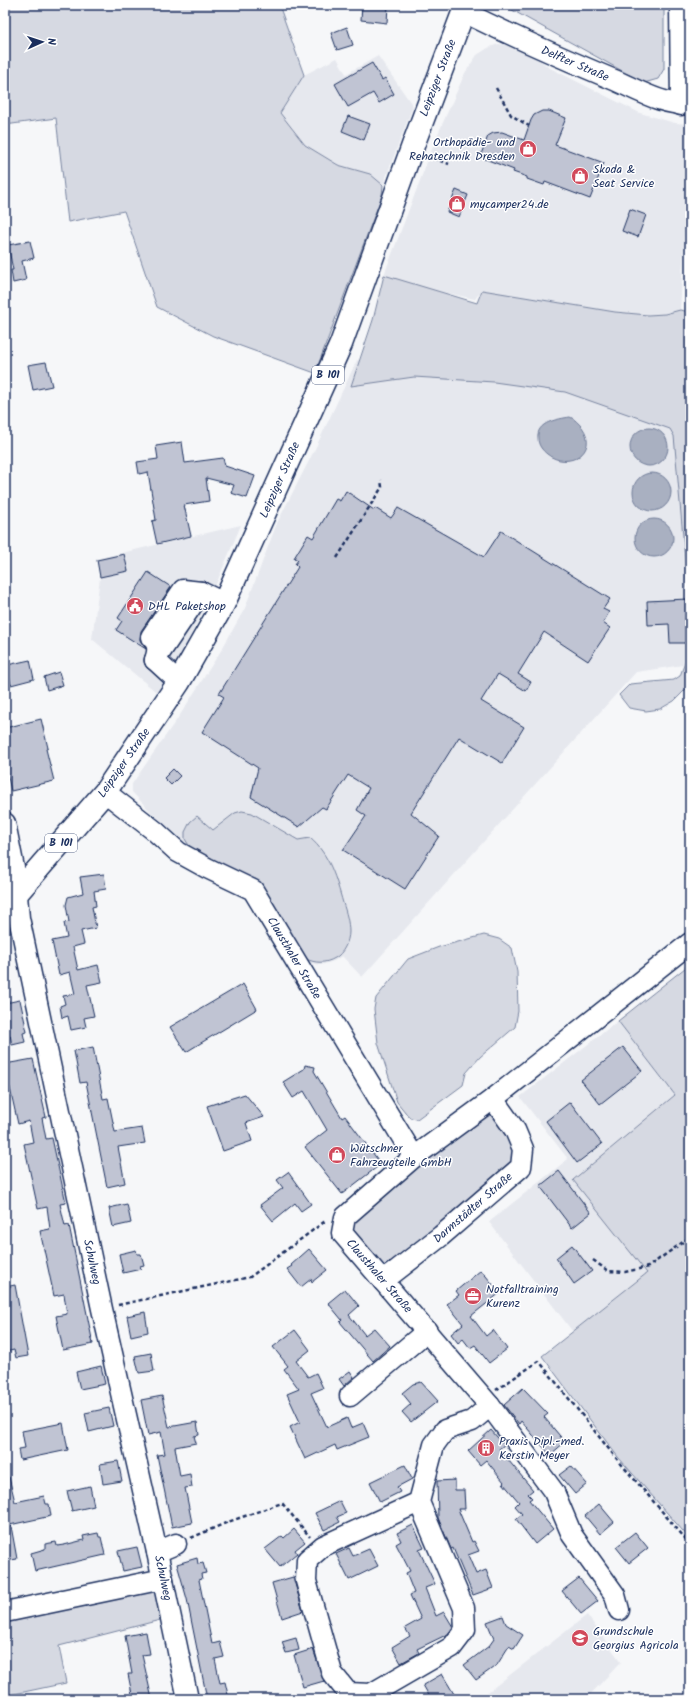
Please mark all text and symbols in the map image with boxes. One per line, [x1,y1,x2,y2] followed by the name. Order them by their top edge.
[22,22,62,62] north arrow
[415,36,462,119] street label: Leipziger Straße
[42,38,60,46] text: N
[538,41,613,87] street label: Delfter Straße
[409,133,516,166] place label: Orthopädie- und Rehatechnik Dresden
[518,139,538,159] shop icon: Orthopädie- und Rehatechnik Dresden
[593,160,655,193] place label: Skoda & Seat Service
[570,166,590,186] shop icon: Skoda & Seat Service
[447,194,467,214] shop icon: mycamper24.de
[470,195,549,214] place label: mycamper24.de
[312,366,344,384] road number: B 101
[255,438,306,521] street label: Leipziger Straße
[125,596,145,616] public building icon: DHL Paketshop
[148,597,226,616] place label: DHL Paketshop
[93,724,156,802] street label: Leipziger Straße
[45,834,77,852] road number: B 101
[262,913,327,1003] street label: Clausthaler Straße
[350,1139,452,1172] place label: Wütschner Fahrzeugteile GmbH
[327,1145,347,1165] shop icon: Wütschner Fahrzeugteile GmbH
[429,1168,517,1248] street label: Darmstädter Straße
[341,1234,417,1318] street label: Clausthaler Straße
[78,1238,106,1287] street label: Schulweg
[486,1280,559,1313] place label: Notfalltraining Kurenz
[463,1286,483,1306] office icon: Notfalltraining Kurenz
[499,1432,585,1465] place label: Praxis Dipl.-med. Kerstin Meyer
[476,1438,496,1458] building icon: Praxis Dipl.-med. Kerstin Meyer
[149,1554,177,1603] street label: Schulweg
[593,1622,679,1655] place label: Grundschule Georgius Agricola
[570,1628,590,1648] school or university icon: Grundschule Georgius Agricola

